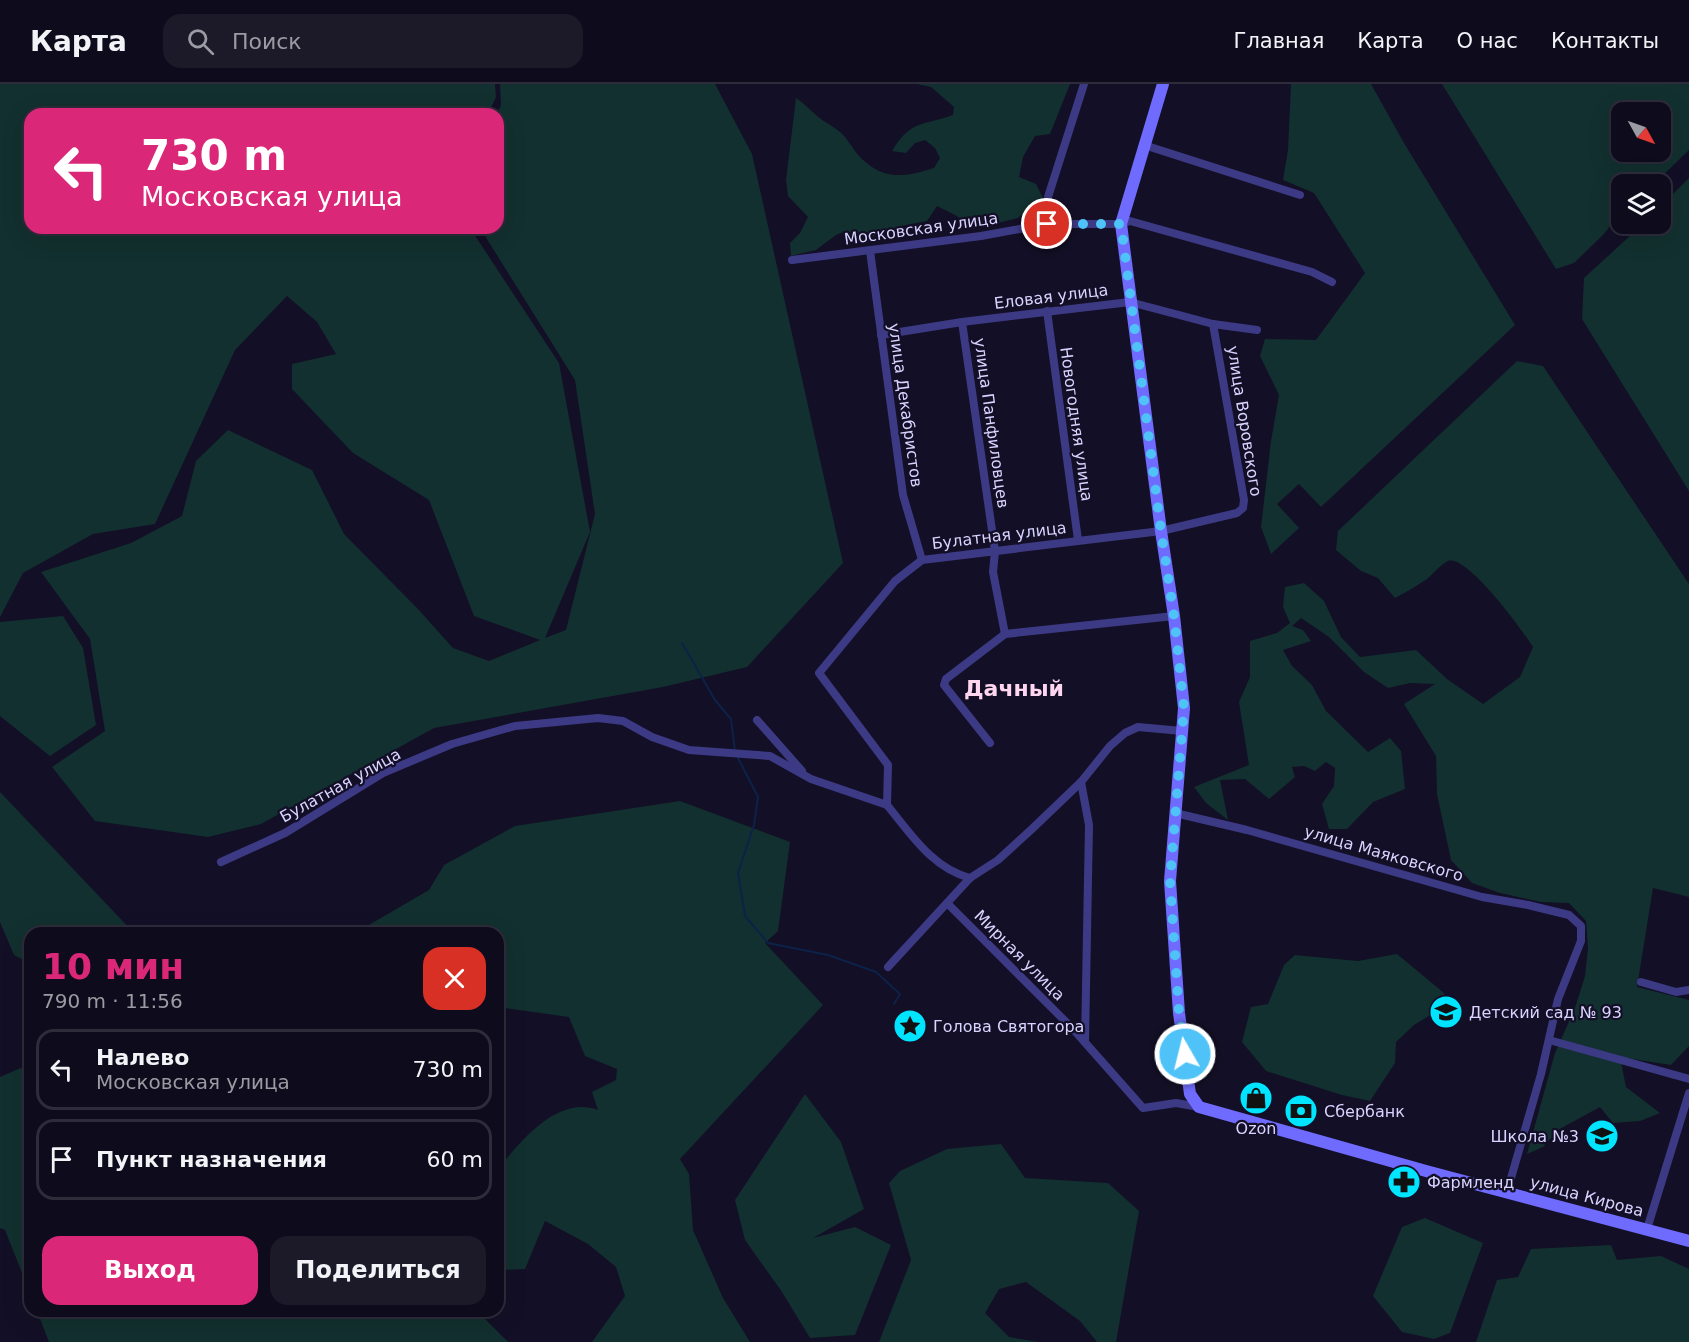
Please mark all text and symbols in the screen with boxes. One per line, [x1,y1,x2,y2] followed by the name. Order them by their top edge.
[163,14,583,68] search box
[30,25,127,58] text: Карта
[184,25,217,58] icon: search
[232,29,302,54] text: Поиск
[1234,29,1324,53] text: Главная
[1357,29,1424,53] text: Карта
[1457,29,1518,53] text: О нас
[1551,29,1659,53] text: Контакты
[1611,102,1671,162] north arrow
[1611,102,1671,234] map controls
[141,131,287,180] text: 730 m
[42,132,120,210] icon: left
[1611,174,1671,234] button: layers
[141,181,403,212] text: Московская улица
[1021,198,1072,249] pin
[1030,207,1063,240] icon: arrive
[843,208,999,249] street label: Московская улица
[993,280,1109,313] street label: Еловая улица
[885,322,926,488] street label: улица Декабристов
[970,337,1013,509] street label: улица Панфиловцев
[1223,344,1266,498] street label: улица Воровского
[1056,346,1097,503] street label: Новогодняя улица
[931,518,1067,553] street label: Булатная улица
[964,676,1064,701] district label: Дачный
[276,744,404,827] street label: Булатная улица
[1302,822,1466,885] street label: улица Маяковского
[970,906,1069,1005] street label: Мирная улица
[42,946,184,987] text: 10 мин
[423,947,486,1010] button: close
[42,989,183,1013] text: 790 m · 11:56
[1428,994,1464,1030] school or university icon: Детский сад № 93
[1469,1003,1622,1022] place label: Детский сад № 93
[892,1008,928,1044] place icon: Голова Святогора
[933,1017,1084,1036] place label: Голова Святогора
[1153,1022,1217,1086] position arrow
[96,1045,189,1070] text: Налево
[45,1053,78,1086] icon: left
[413,1057,483,1082] text: 730 m
[96,1070,290,1094] text: Московская улица
[1238,1080,1274,1116] shop icon: Ozon
[1283,1093,1319,1129] bank icon: Сбербанк
[1324,1102,1405,1121] place label: Сбербанк
[1584,1118,1620,1154] school or university icon: Школа №3
[1236,1119,1276,1138] place label: Ozon
[1491,1127,1579,1146] place label: Школа №3
[45,1143,78,1176] icon: arrive
[96,1147,327,1172] text: Пункт назначения
[427,1147,483,1172] text: 60 m
[1386,1164,1422,1200] pharmacy icon: Фармленд
[1528,1172,1646,1221] street label: улица Кирова
[1427,1173,1514,1192] place label: Фармленд
[42,1236,258,1305] button: Выход
[270,1236,486,1305] button: Поделиться

